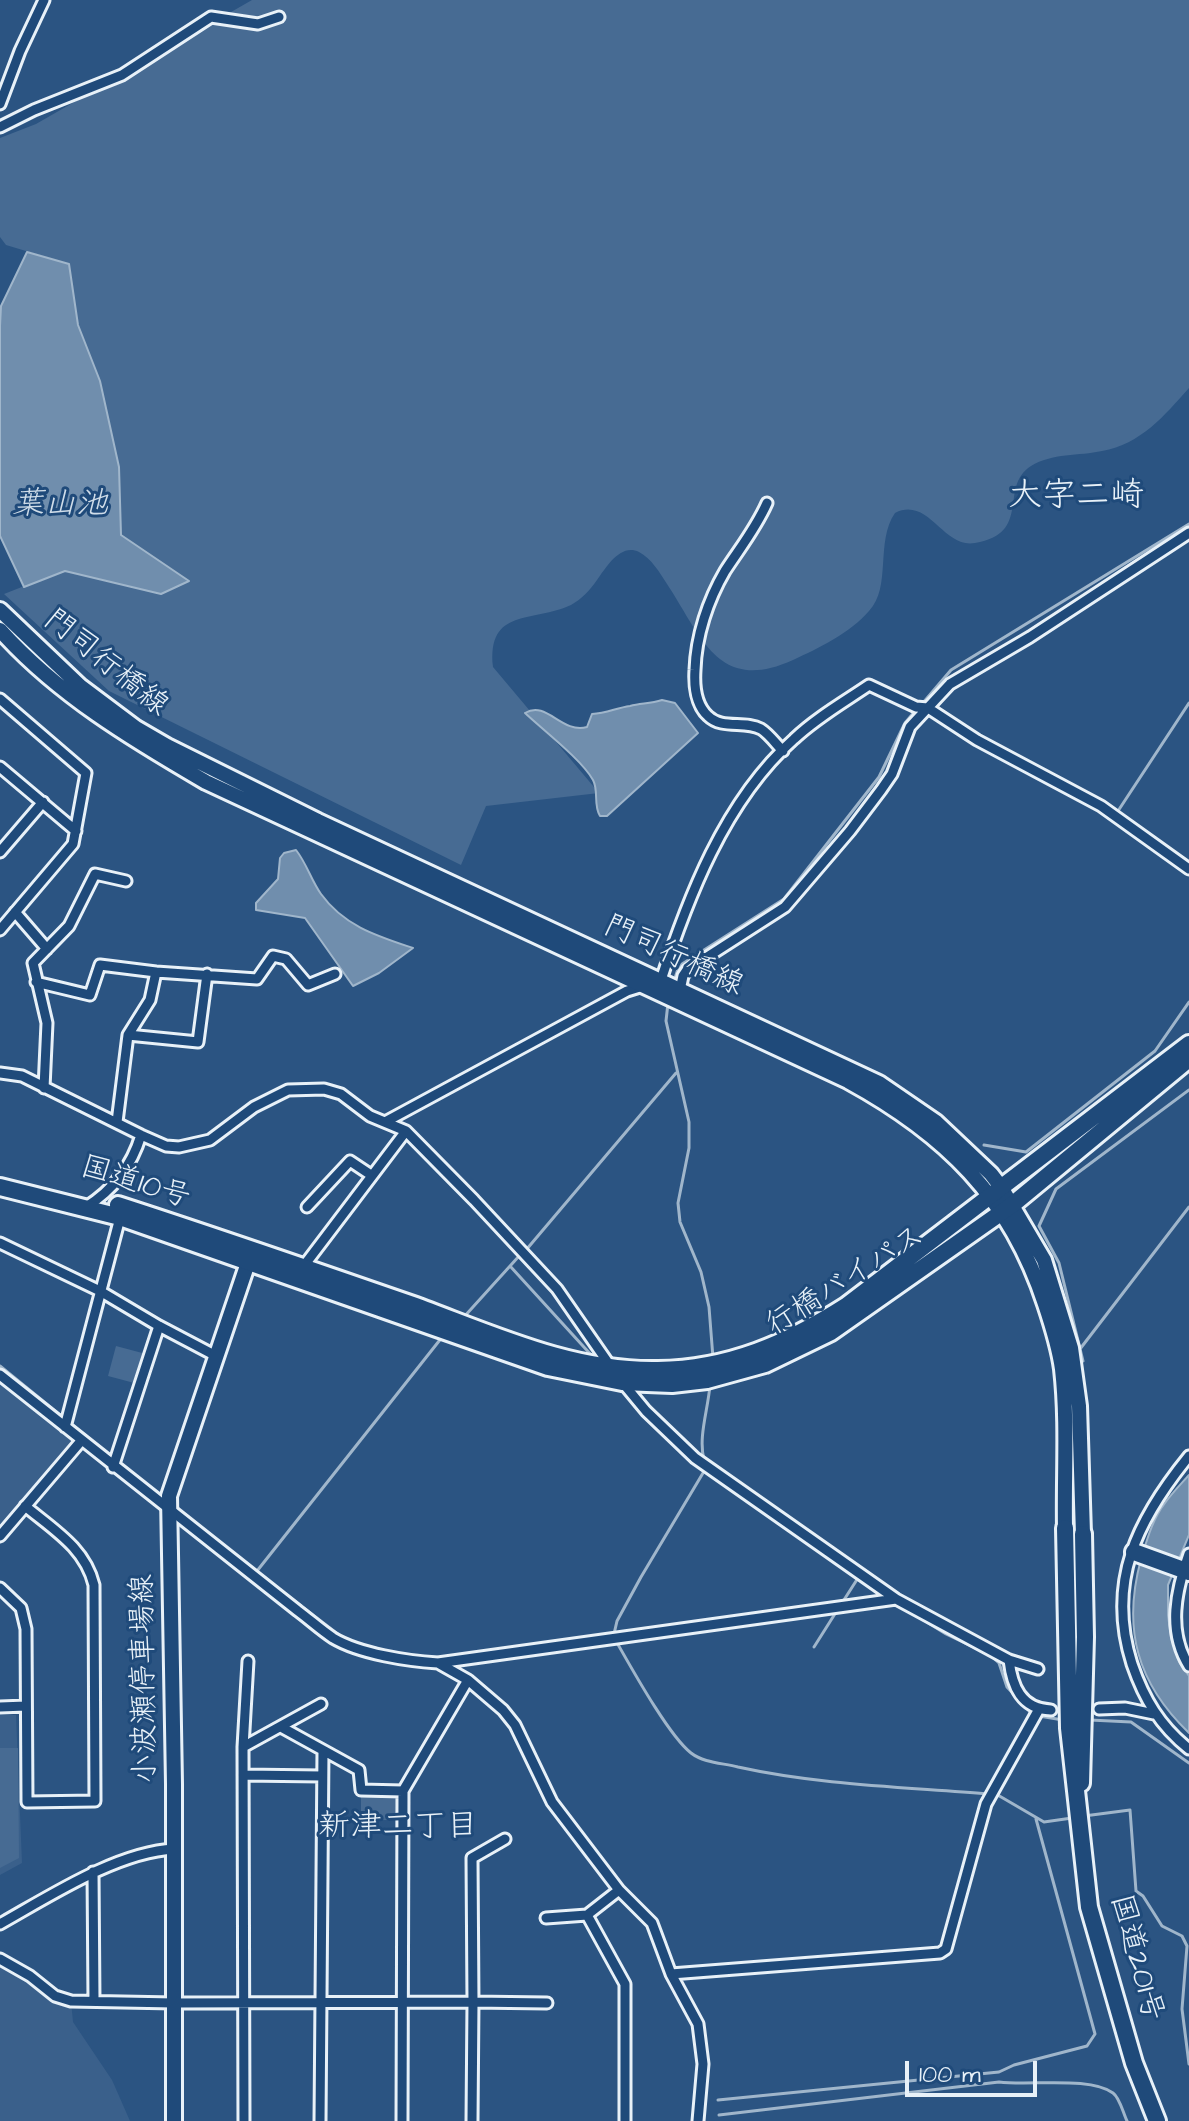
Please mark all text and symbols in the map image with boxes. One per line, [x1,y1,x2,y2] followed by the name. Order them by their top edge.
[1008,478,1144,518] district label: 大字二崎
[12,487,108,525] water label: 葉山池
[35,603,175,725] street label: 門司行橋線
[597,909,749,1005] street label: 門司行橋線
[76,1150,194,1218] street label: 国道10号
[760,1219,932,1345] street label: 行橋バイパス
[126,1574,166,1784] street label: 小波瀬停車場線
[318,1809,478,1847] district label: 新津二丁目
[1101,1891,1169,2025] street label: 国道201号
[909,2045,1041,2095] scale bar
[919,2058,981,2092] text: 100 m

